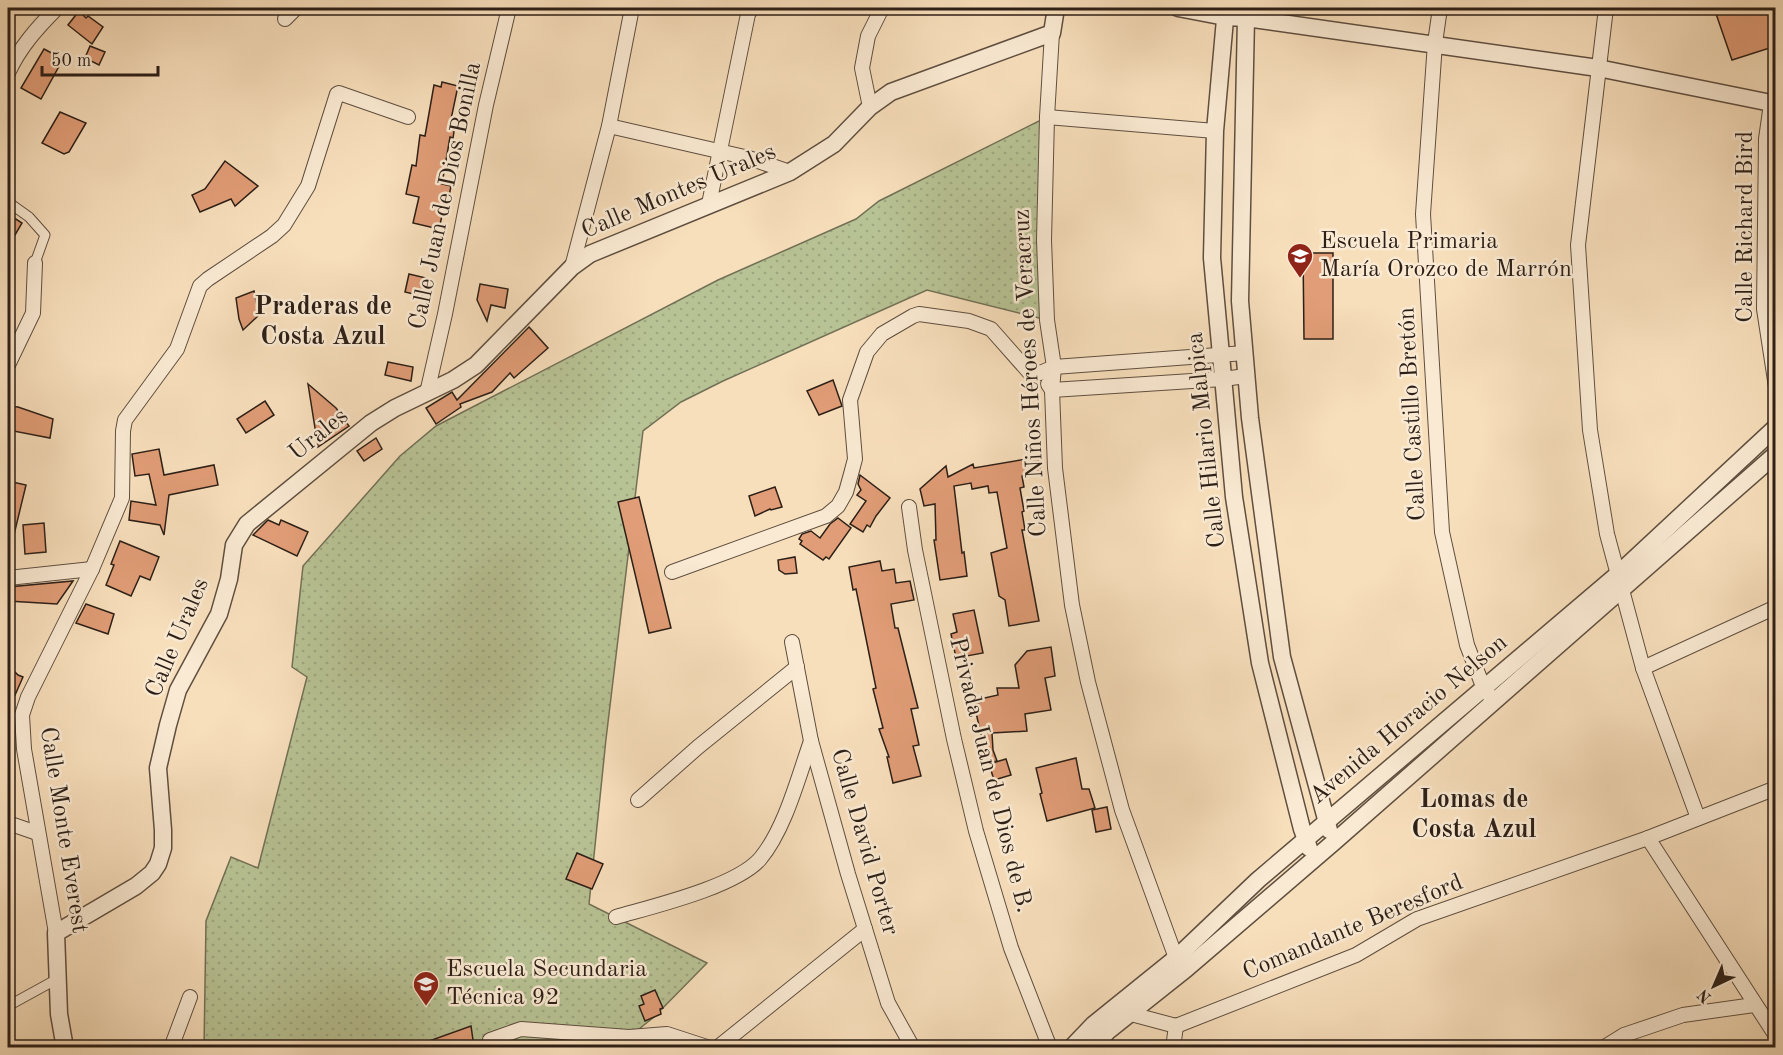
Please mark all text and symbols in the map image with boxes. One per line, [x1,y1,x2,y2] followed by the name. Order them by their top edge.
[42,39,158,77] scale bar
[51,52,91,70] text: 50 m
[406,60,486,332] street label: Calle Juan de Dios Bonilla
[1734,131,1758,323] street label: Calle Richard Bird
[578,140,780,244] street label: Calle Montes Urales
[1010,208,1052,538] street label: Calle Niños Héroes de Veracruz
[1320,230,1572,282] place label: Escuela Primaria María Orozco de Marrón
[1285,241,1315,279] school or university icon: Escuela Primaria María Orozco de Marrón
[254,294,392,350] district label: Praderas de Costa Azul
[1395,306,1431,522] street label: Calle Castillo Bretón
[1184,331,1230,549] street label: Calle Hilario Malpica
[285,404,353,466] street label: Urales
[142,575,214,701] street label: Calle Urales
[1306,631,1512,809] street label: Avenida Horacio Nelson
[944,635,1036,915] street label: Privada Juan de Dios de B.
[35,725,91,935] street label: Calle Monte Everest
[826,746,902,938] street label: Calle David Porter
[1411,787,1537,843] district label: Lomas de Costa Azul
[1239,871,1467,985] street label: Comandante Beresford
[1684,956,1744,1016] north arrow
[446,958,647,1010] place label: Escuela Secundaria Técnica 92
[411,969,441,1007] school or university icon: Escuela Secundaria Técnica 92
[1694,985,1715,1005] text: N

